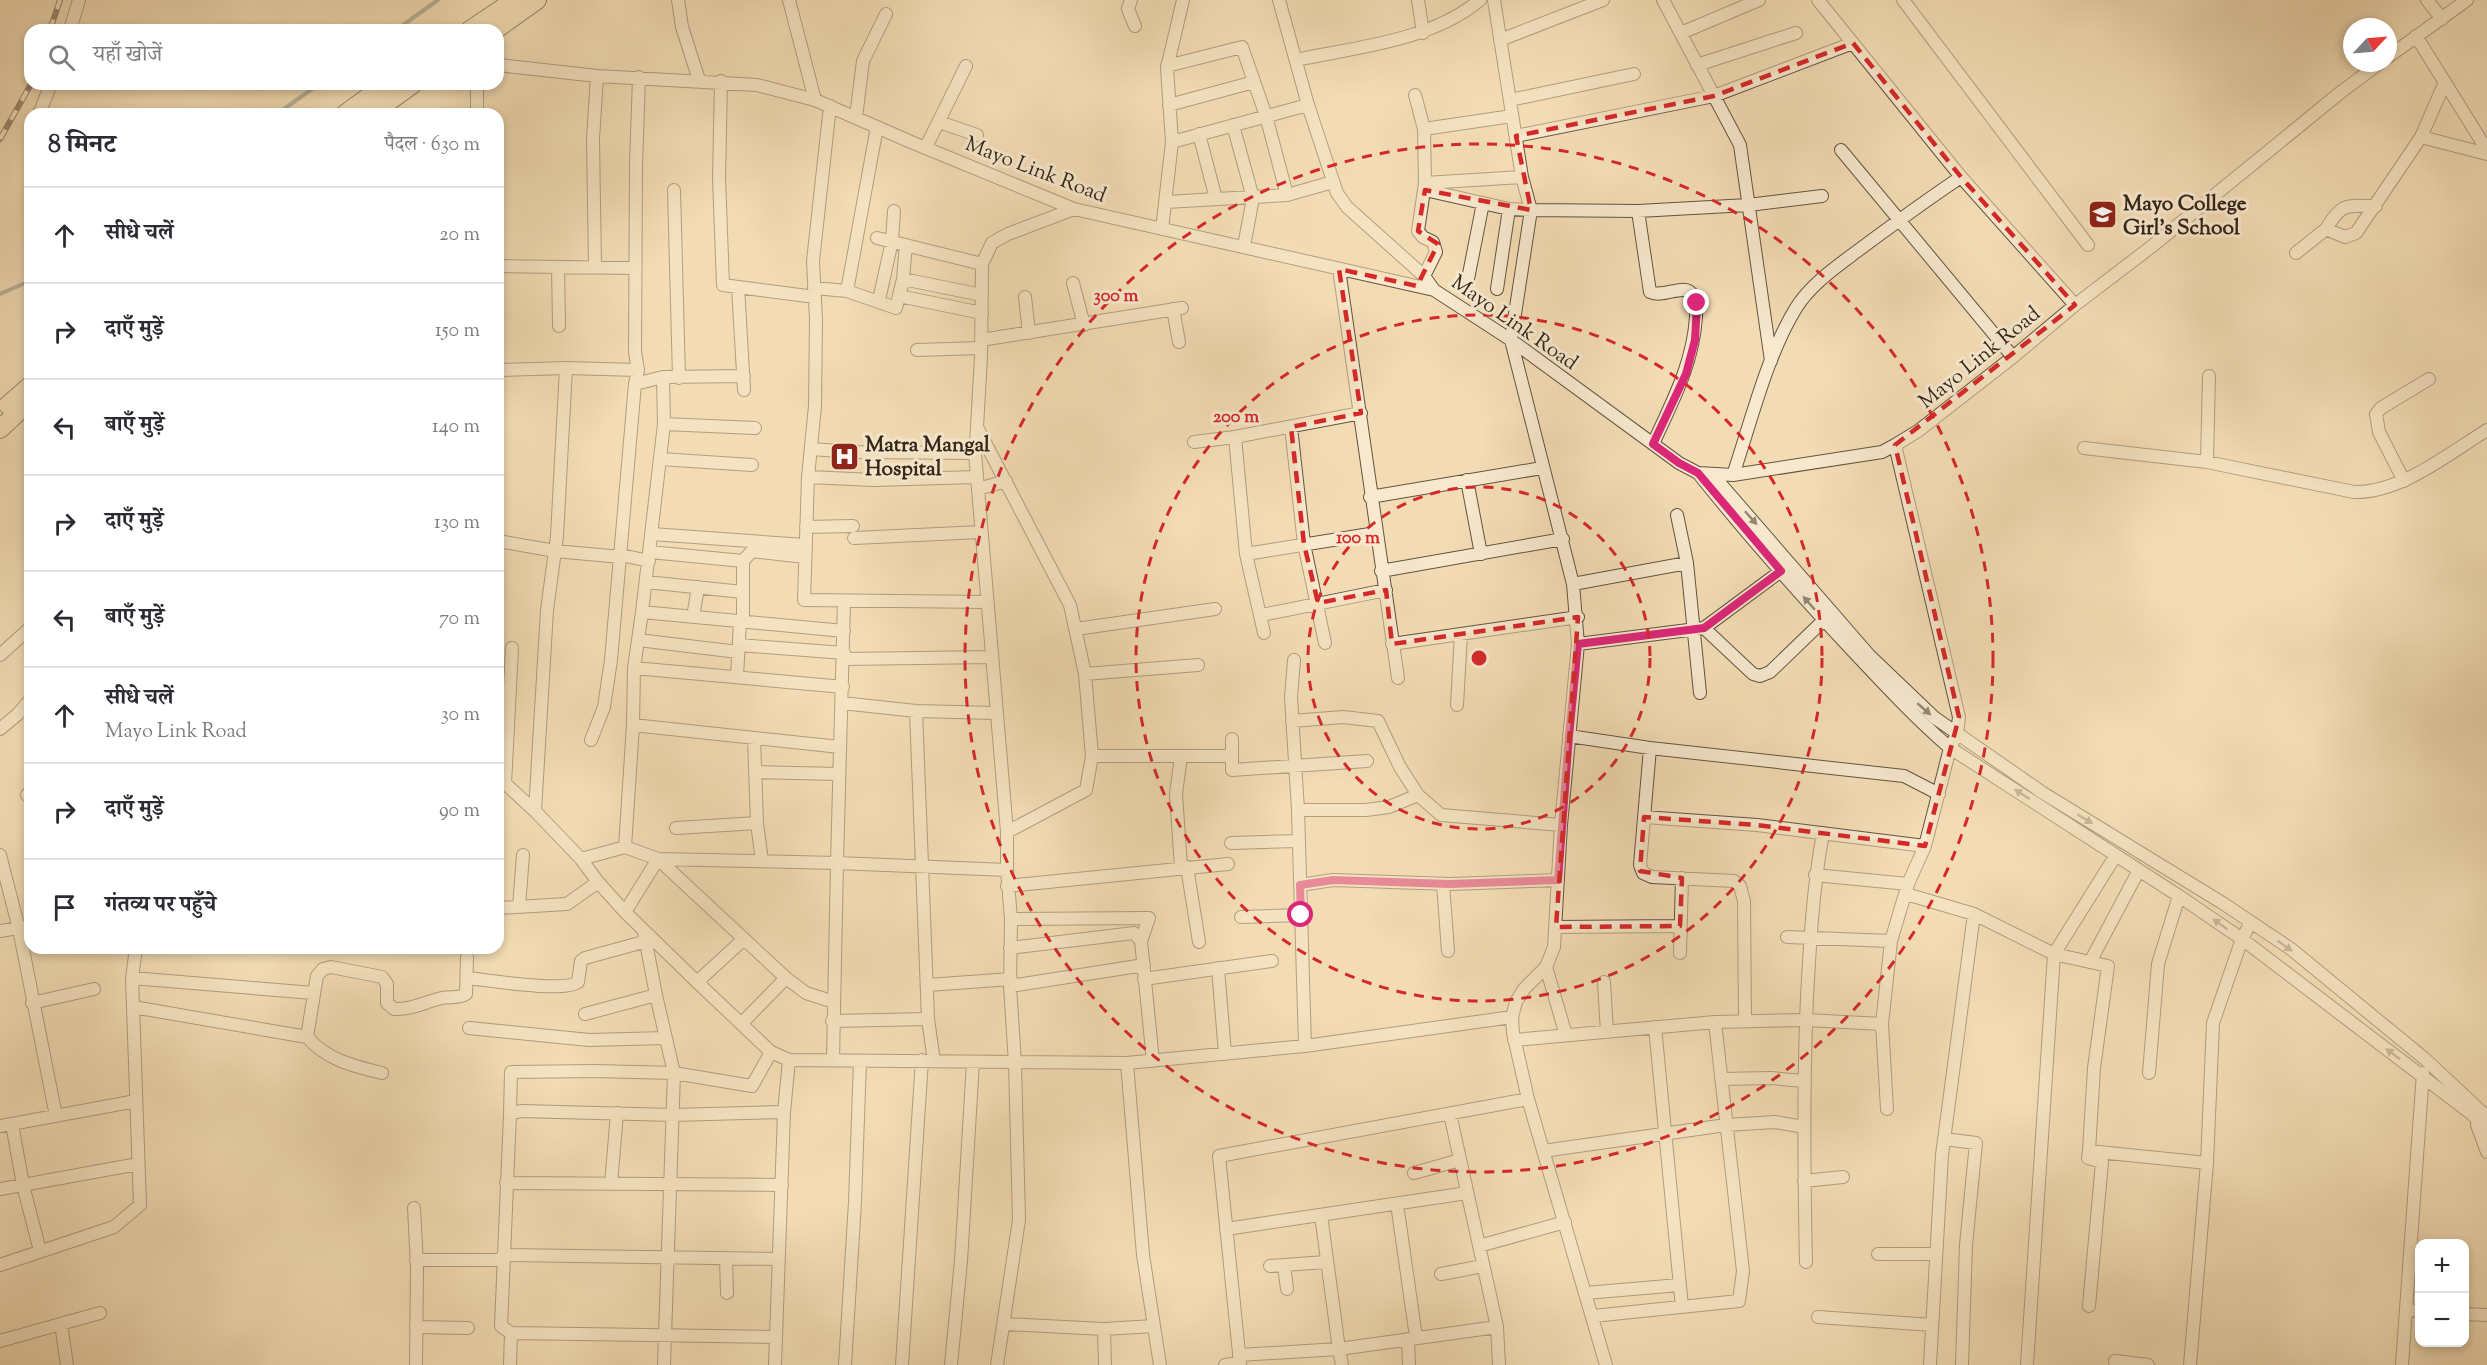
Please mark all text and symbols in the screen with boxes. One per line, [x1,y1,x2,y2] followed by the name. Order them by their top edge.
[2343,18,2397,72] north arrow
[24,24,504,90] search box
[93,40,162,72] text: यहाँ खोजें
[45,41,78,74] icon: search
[48,127,116,164] text: 8 मिनट
[960,130,1110,212] street label: Mayo Link Road
[385,131,480,160] text: पैदल · 630 m
[2123,190,2247,244] place label: Mayo College Girl's School
[2086,199,2118,231] school or university icon: Mayo College Girl's School
[105,218,174,250] text: सीधे चलें
[48,219,81,252] icon: ahead
[439,221,480,250] text: 20 m
[1444,269,1584,379] street label: Mayo Link Road
[1094,284,1139,310] text: 300 m
[1683,289,1709,315] route end
[1913,300,2048,417] street label: Mayo Link Road
[105,314,164,346] text: दाएँ मुड़ें
[48,315,81,348] icon: right
[435,317,480,346] text: 150 m
[1213,405,1259,431] text: 200 m
[105,410,164,442] text: बाएँ मुड़ें
[48,411,81,444] icon: left
[432,413,480,442] text: 140 m
[865,431,990,485] place label: Matra Mangal Hospital
[828,440,860,472] hospital icon: Matra Mangal Hospital
[105,506,164,538] text: दाएँ मुड़ें
[48,507,81,540] icon: right
[434,509,480,538] text: 130 m
[1744,511,1758,526] one-way arrow
[1336,526,1380,552] text: 100 m
[1803,596,1816,611] one-way arrow
[105,602,164,634] text: बाएँ मुड़ें
[48,603,81,636] icon: left
[439,605,480,634] text: 70 m
[1469,648,1489,668] centre of rings
[105,683,174,715] text: सीधे चलें
[48,699,81,732] icon: ahead
[441,701,480,730] text: 30 m
[1916,702,1931,715] one-way arrow
[105,718,247,747] text: Mayo Link Road
[2014,789,2030,800] one-way arrow
[105,794,164,826] text: दाएँ मुड़ें
[48,795,81,828] icon: right
[439,797,480,826] text: 90 m
[2077,814,2094,824] one-way arrow
[105,890,216,922] text: गंतव्य पर पहुँचे
[48,891,81,924] icon: arrive
[1287,901,1313,927] route start
[2213,918,2229,930] one-way arrow
[2278,939,2293,951] one-way arrow
[2385,1048,2401,1060] one-way arrow
[2415,1239,2469,1347] map controls
[2415,1239,2469,1293] button: +
[2415,1293,2469,1347] button: −

